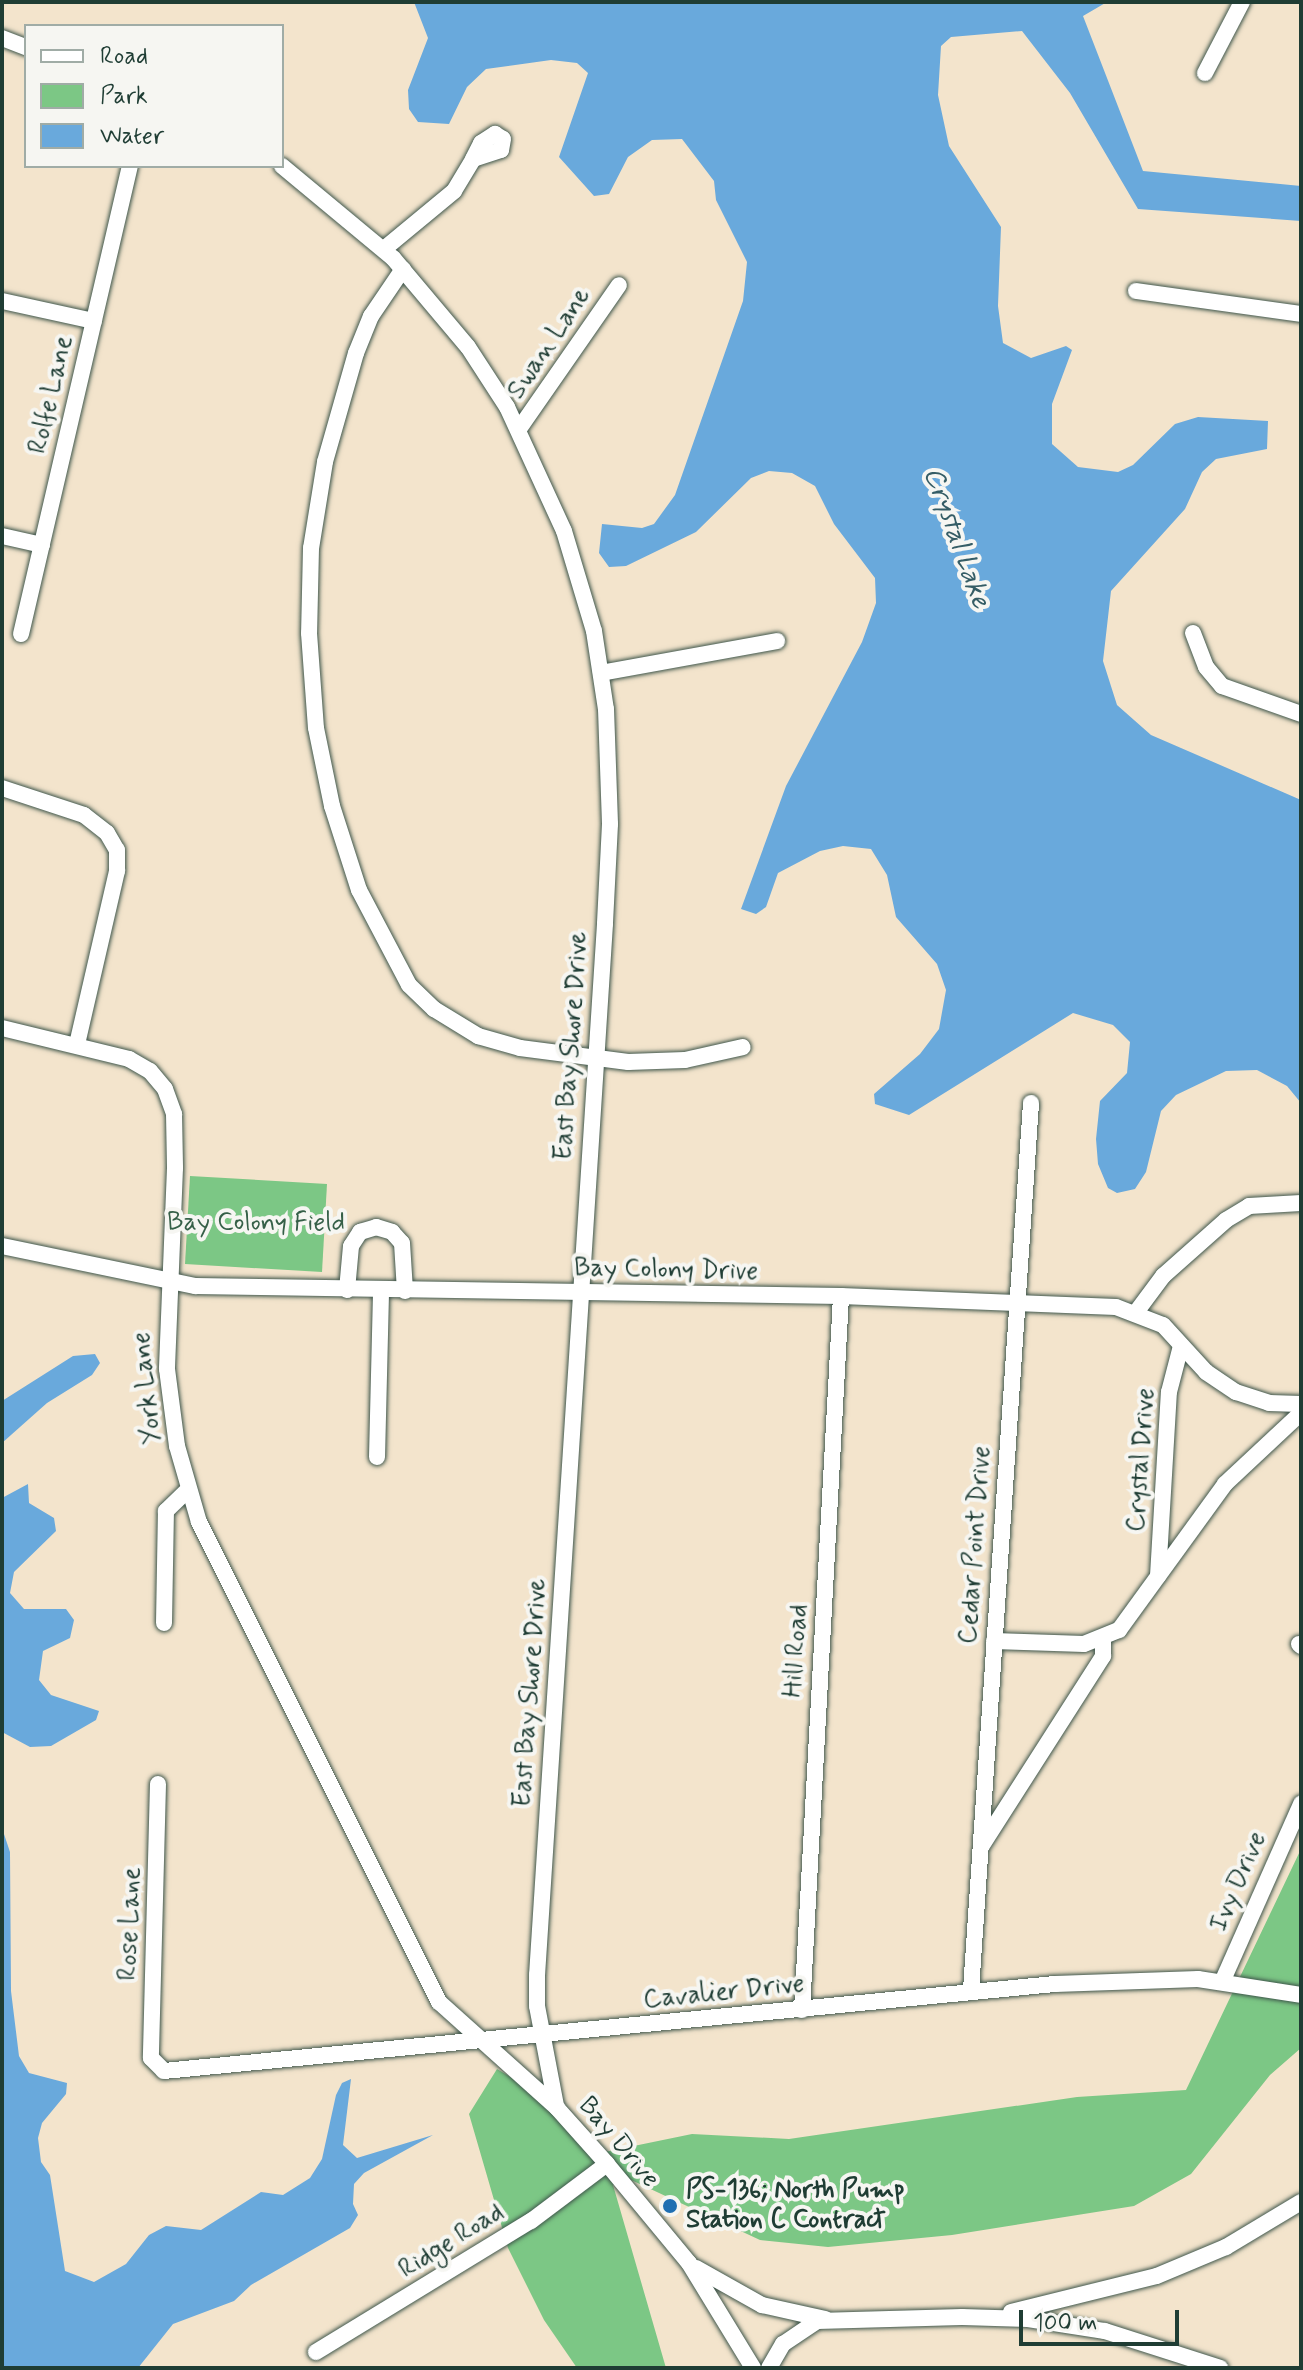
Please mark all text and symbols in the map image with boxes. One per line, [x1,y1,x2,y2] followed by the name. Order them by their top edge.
[24,24,284,168] legend
[100,41,148,72] text: Road
[100,81,148,112] text: Park
[100,121,164,152] text: Water
[501,282,599,406] street label: Swan Lane
[24,334,80,456] street label: Rolfe Lane
[914,461,998,615] water label: Crystal Lake
[549,931,595,1161] street label: East Bay Shore Drive
[162,1208,350,1240] park label: Bay Colony Field
[569,1254,763,1288] street label: Bay Colony Drive
[127,1330,169,1446] street label: York Lane
[1121,1388,1163,1532] street label: Crystal Drive
[954,1446,998,1644] street label: Cedar Point Drive
[508,1578,554,1808] street label: East Bay Shore Drive
[778,1603,816,1699] street label: Hill Road
[1204,1828,1274,1936] street label: Ivy Drive
[113,1867,149,1981] street label: Rose Lane
[643,1969,805,2017] street label: Cavalier Drive
[572,2092,664,2194] street label: Bay Drive
[686,2175,904,2236] place label: PS-136; North Pump Station C Contract
[394,2197,510,2287] street label: Ridge Road
[661,2197,679,2215] marker: PS-136; North Pump Station C Contract
[1023,2294,1183,2344] scale bar
[1033,2308,1097,2339] text: 100 m

